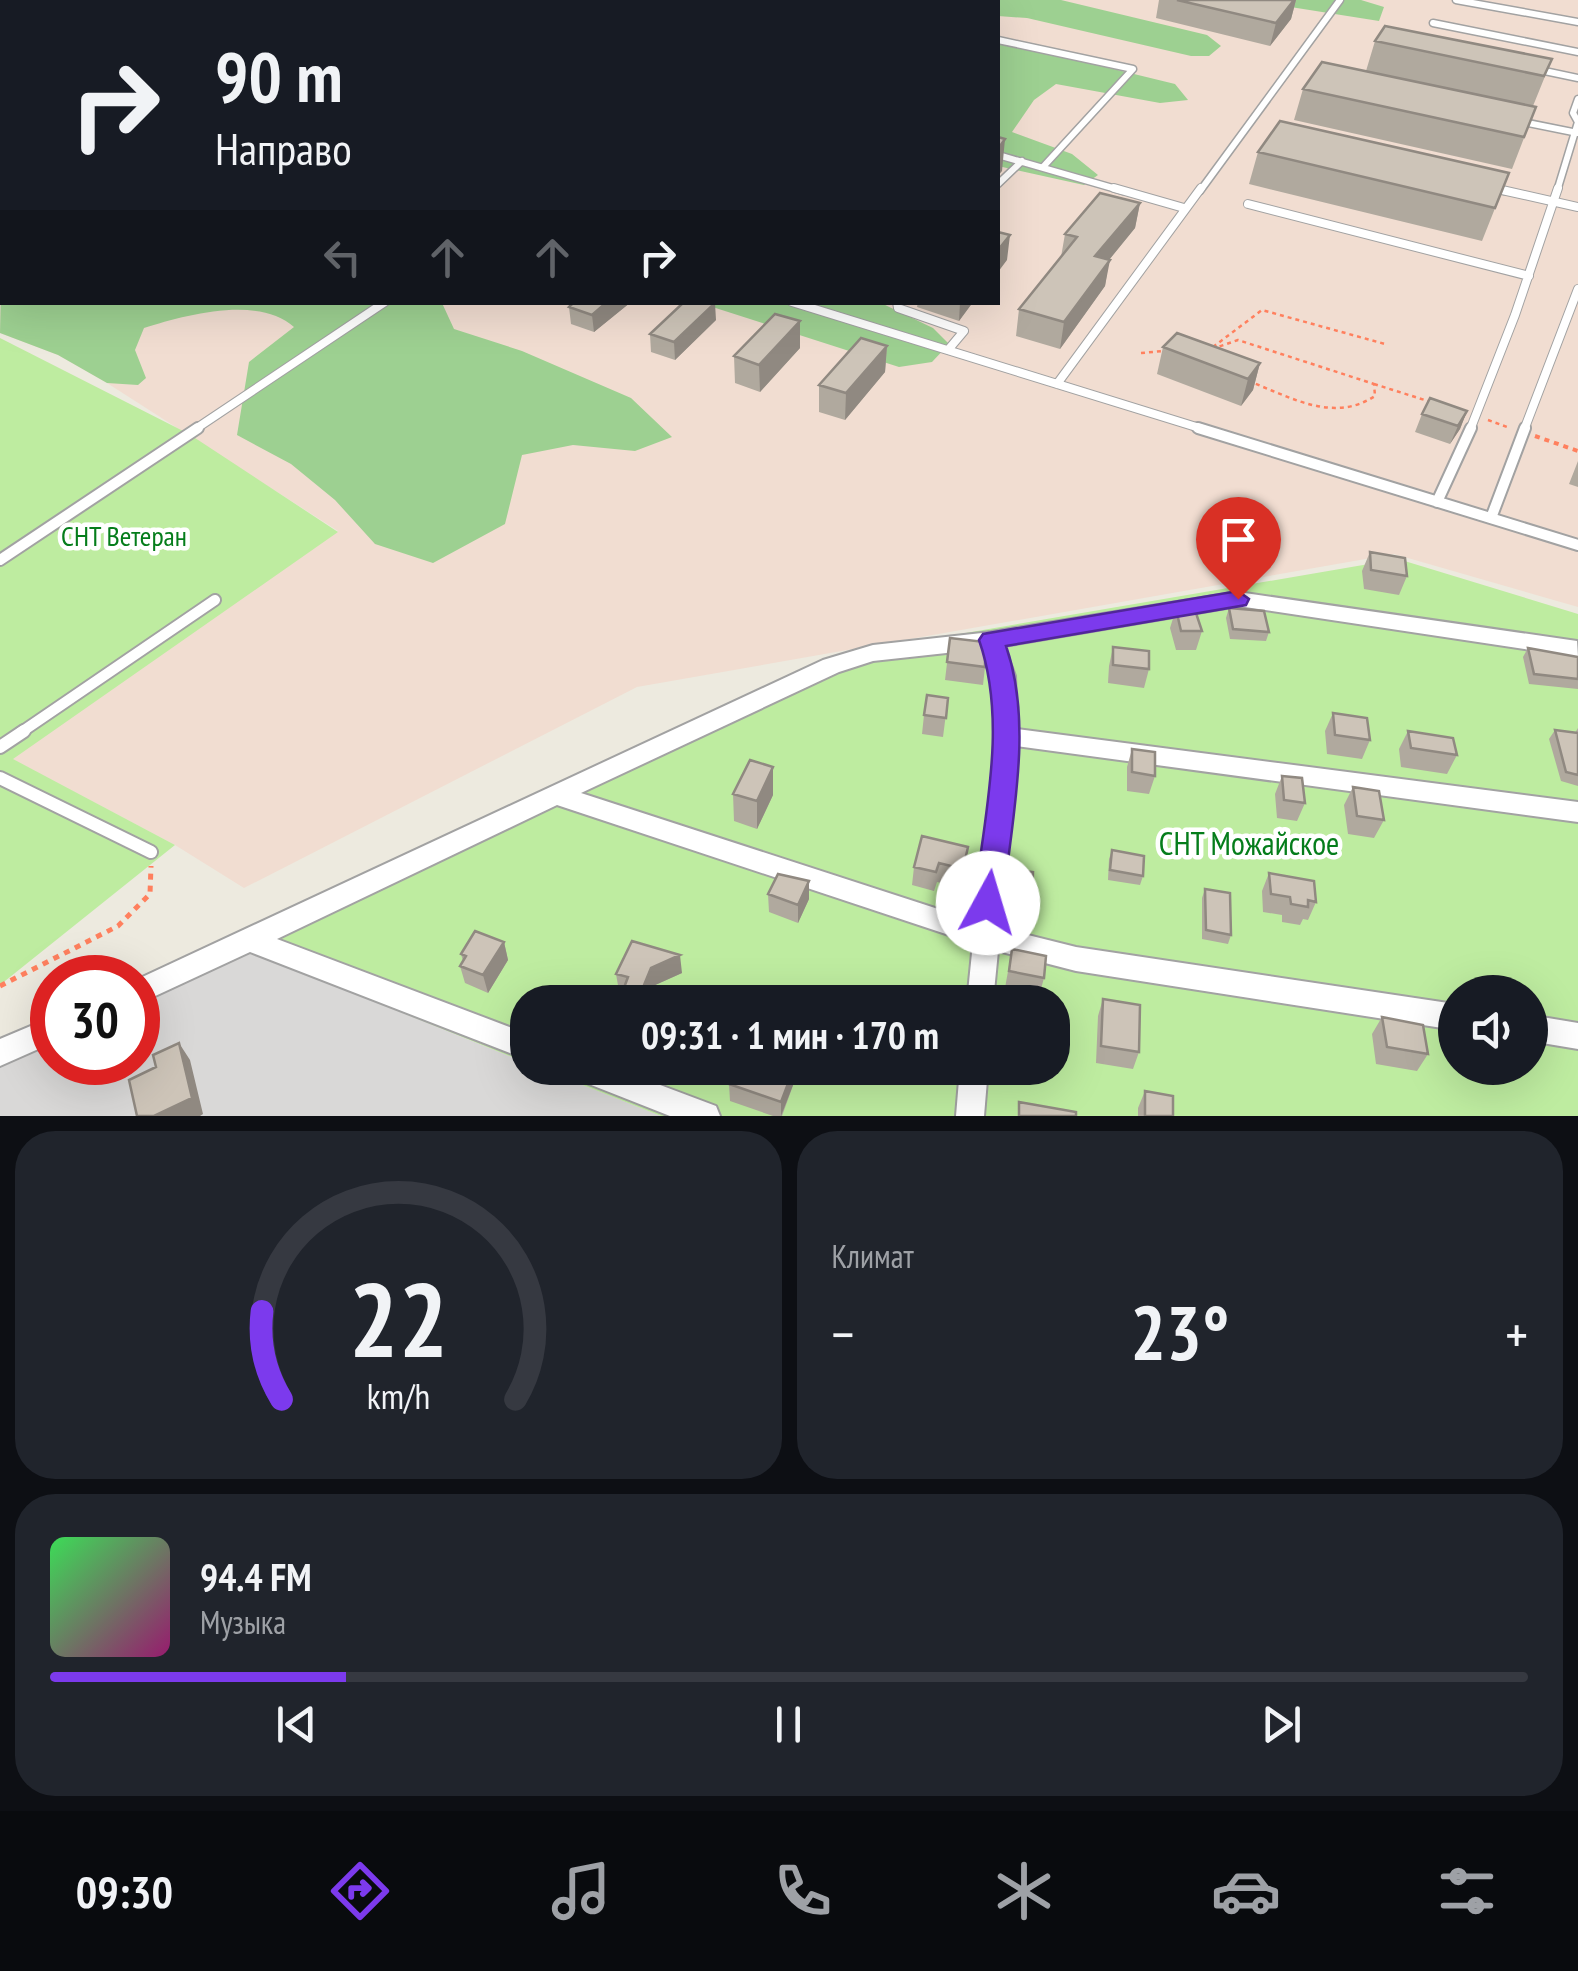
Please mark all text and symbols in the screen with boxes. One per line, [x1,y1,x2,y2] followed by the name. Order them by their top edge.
[215,31,343,121] text: 90 m
[50,40,180,170] icon: right
[215,119,352,177] text: Направо
[315,230,370,285] icon: left
[420,230,475,285] icon: ahead
[525,230,580,285] icon: ahead
[630,230,685,285] icon: right
[1196,497,1281,600] pin
[1211,512,1266,567] icon: arrive
[61,517,187,554] park label: СНТ Ветеран
[1159,822,1339,864] park label: СНТ Можайское
[936,851,1040,955] position arrow
[30,955,160,1085] speed limit sign: 30
[1438,975,1548,1085] map controls
[1438,975,1548,1085] button: sound
[641,1010,939,1059] text: 09:31 · 1 мин · 170 m
[832,1235,914,1277] text: Климат
[349,1251,448,1386] text: 22
[1130,1284,1229,1381] text: 23°
[832,1298,854,1369] text: −
[1505,1298,1528,1369] text: +
[367,1373,430,1419] text: km/h
[200,1552,312,1601] text: 94.4 FM
[200,1601,286,1643] text: Музыка
[269,1697,324,1752] icon: previous
[761,1697,816,1752] icon: pause
[1254,1697,1309,1752] icon: next
[325,1856,395,1926] icon: directions
[546,1856,616,1926] icon: music
[768,1856,838,1926] icon: phone
[989,1856,1059,1926] icon: climate
[1211,1856,1281,1926] icon: car
[1432,1856,1502,1926] icon: filters
[76,1862,173,1920] text: 09:30

